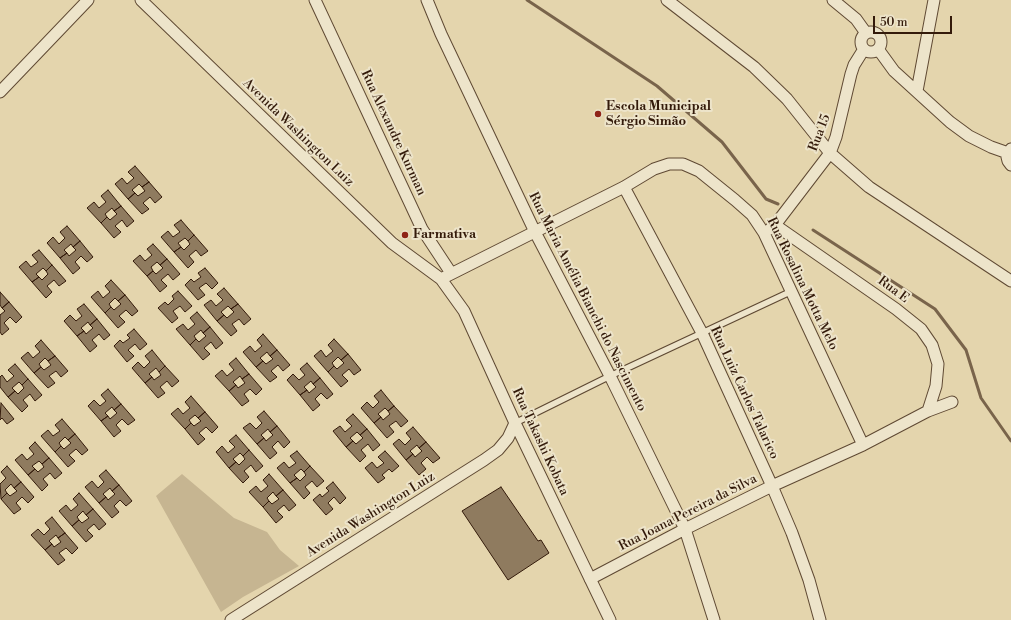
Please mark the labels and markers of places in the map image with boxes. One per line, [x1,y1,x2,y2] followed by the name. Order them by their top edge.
[606,99,711,130] place label: Escola Municipal Sérgio Simão
[593,109,603,119] marker: Escola Municipal Sérgio Simão
[413,227,476,243] place label: Farmativa
[400,230,410,240] marker: Farmativa

